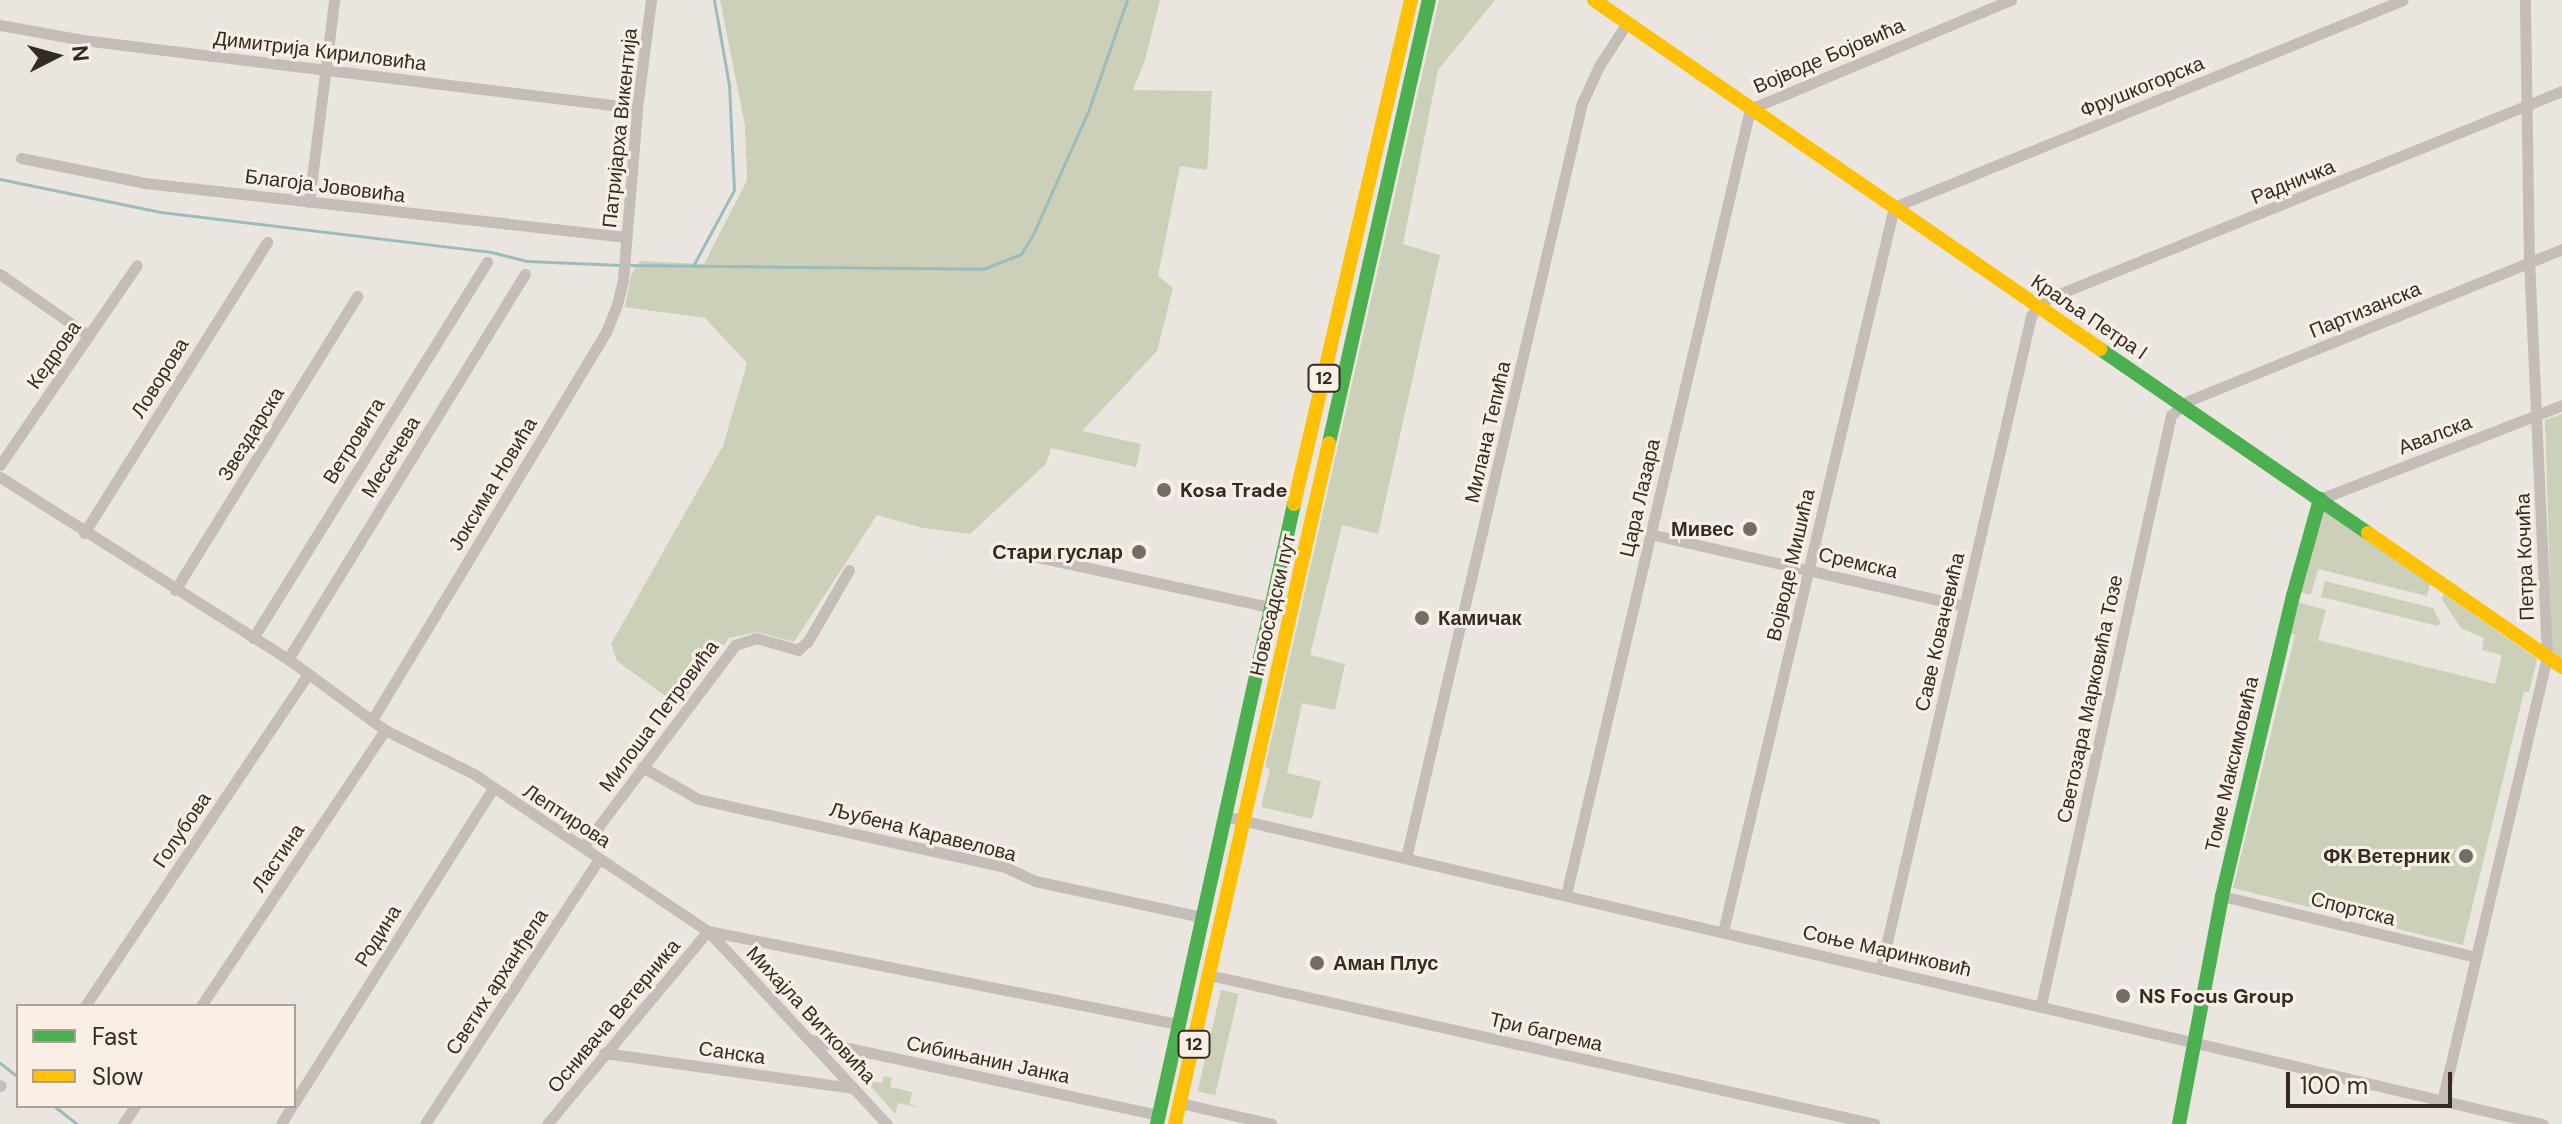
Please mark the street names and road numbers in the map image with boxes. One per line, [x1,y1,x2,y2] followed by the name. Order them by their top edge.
[1750,13,1908,99] street label: Војводе Бојовића
[212,26,428,76] street label: Димитрија Кириловића
[598,27,642,229] street label: Патријарха Викентија
[2076,51,2208,123] street label: Фрушкогорска
[2248,154,2338,210] street label: Радничка
[244,164,406,208] street label: Благоја Јововића
[2026,269,2152,365] street label: Краља Петра I
[2306,277,2424,343] street label: Партизанска
[22,316,86,394] street label: Кедрова
[126,334,194,422] street label: Ловорова
[1460,359,1516,505] street label: Милана Тепића
[1306,364,1342,392] road number: 12
[213,383,289,485] street label: Звездарска
[318,393,390,489] street label: Ветровита
[2395,410,2475,460] street label: Авалска
[357,412,425,502] street label: Месечева
[444,413,542,555] street label: Јоксима Новића
[1615,437,1665,559] street label: Цара Лазара
[1762,487,1820,643] street label: Војводе Мишића
[2511,493,2539,621] street label: Петра Кочића
[1245,532,1301,678] street label: Новосадски пут
[1816,542,1900,584] street label: Сремска
[1910,550,1970,714] street label: Саве Ковачевића
[2052,573,2128,825] street label: Светозара Марковића Тозе
[594,635,724,797] street label: Милоша Петровића
[2200,674,2264,854] street label: Томе Максимовића
[519,779,615,853] street label: Лептирова
[148,788,216,872] street label: Голубова
[827,797,1019,867] street label: Љубена Каравелова
[247,819,309,897] street label: Ластина
[2308,887,2398,931] street label: Спортска
[350,901,406,971] street label: Родина
[441,904,553,1060] street label: Светих арханђела
[1800,920,1974,982] street label: Соње Маринковић
[543,934,685,1098] street label: Оснивача Ветерника
[741,941,881,1089] street label: Михајла Витковића
[1487,1007,1605,1057] street label: Три багрема
[1176,1030,1212,1058] road number: 12
[904,1031,1072,1089] street label: Сибињанин Јанка
[697,1036,767,1070] street label: Санска

